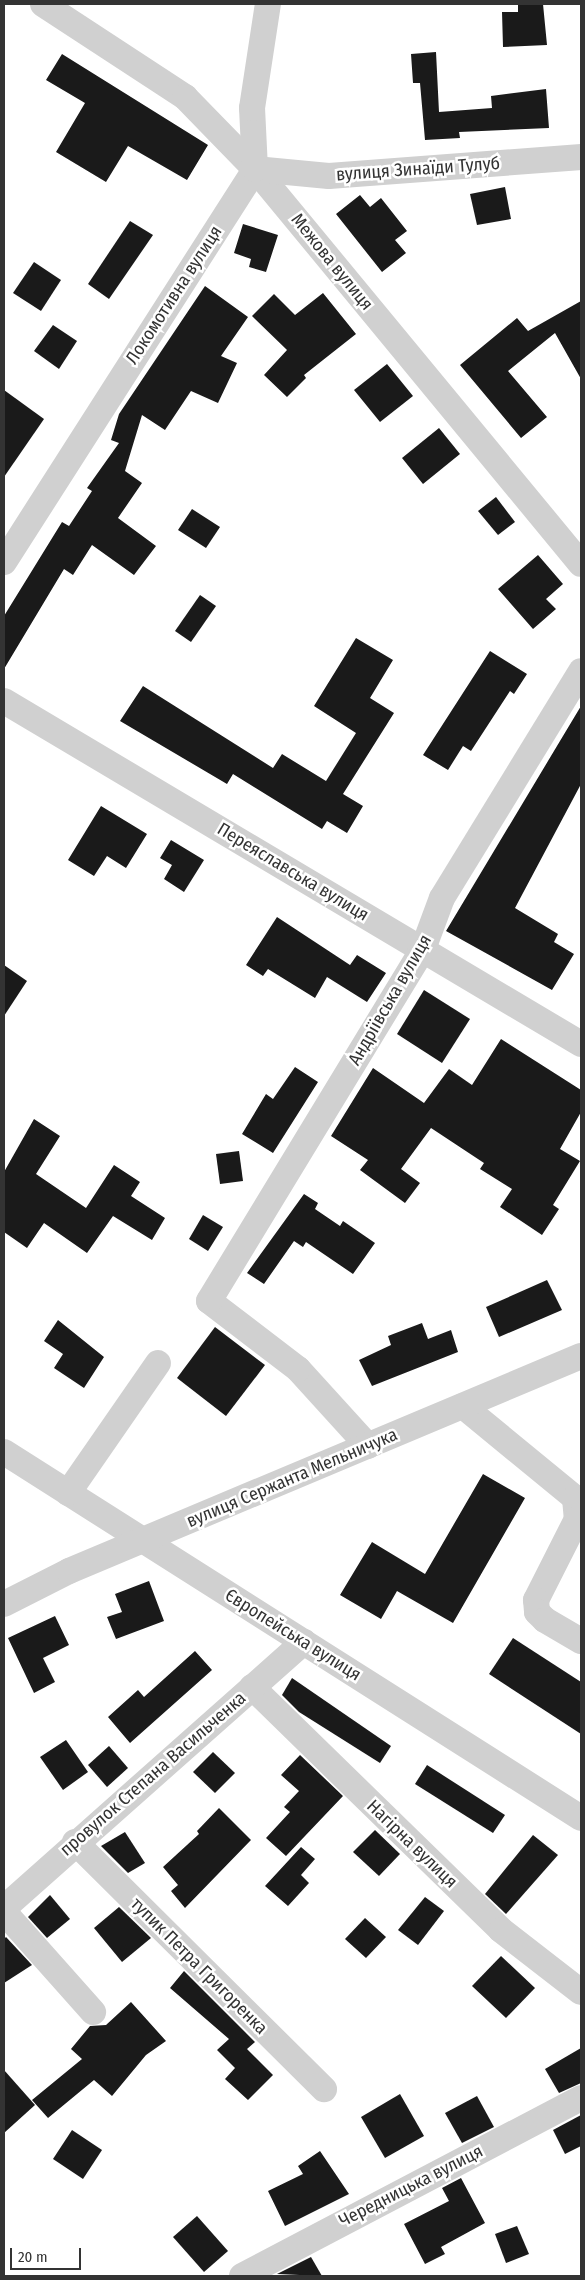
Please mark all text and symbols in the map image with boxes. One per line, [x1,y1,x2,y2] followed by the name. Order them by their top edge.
[335,152,501,186] street label: вулиця Зинаїди Тулуб
[286,209,378,315] street label: Межова вулиця
[121,222,227,368] street label: Локомотивна вулиця
[213,818,373,926] street label: Переяславська вулиця
[344,931,436,1069] street label: Андріївська вулиця
[183,1424,401,1532] street label: вулиця Сержанта Мельничука
[221,1584,365,1686] street label: Європейська вулиця
[56,1687,250,1861] street label: провулок Степана Васильченка
[362,1795,462,1893] street label: Нагірна вулиця
[126,1893,272,2039] street label: тупик Петра Григоренка
[336,2140,486,2232] street label: Чередницька вулиця
[12,2238,84,2270] scale bar
[18,2248,48,2266] text: 20 m

